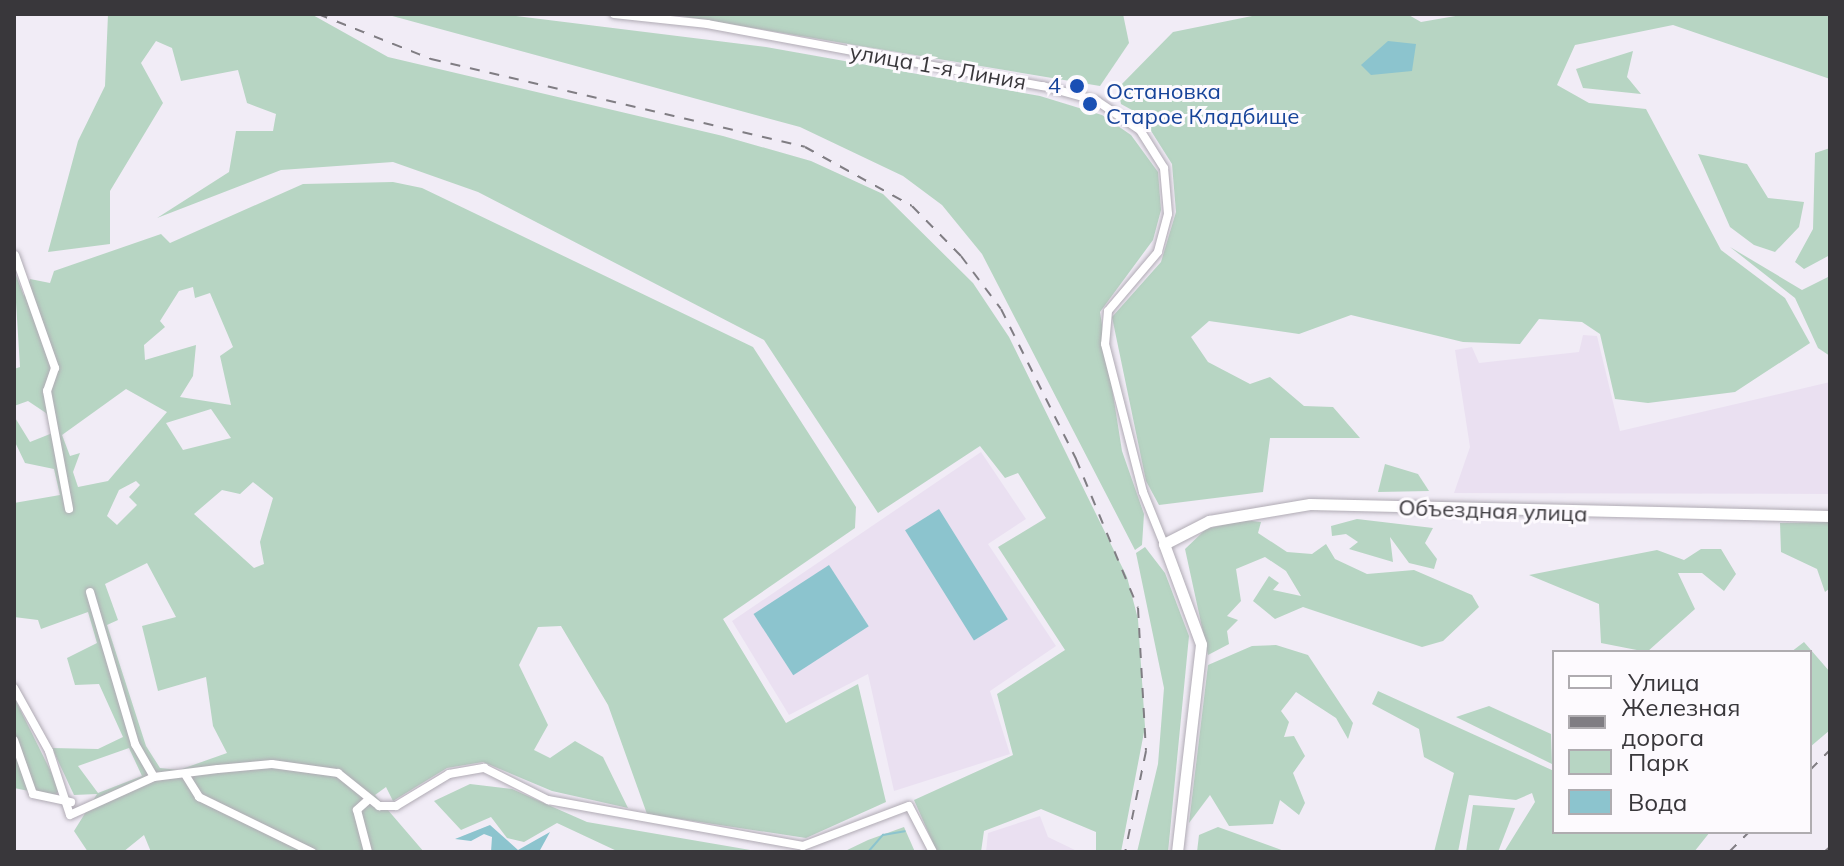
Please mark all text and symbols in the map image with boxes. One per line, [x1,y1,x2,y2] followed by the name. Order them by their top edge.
[848,39,1028,95] street label: улица 1-я Линия
[1048,73,1061,99] place label: 4
[1068,77,1086,95] marker: 4
[1106,78,1299,130] place label: Остановка Старое Кладбище
[1081,95,1099,113] marker: Остановка Старое Кладбище
[1398,495,1588,527] street label: Объездная улица
[1552,650,1812,834] legend
[1628,667,1700,697] text: Улица
[1622,692,1740,752] text: Железная дорога
[1628,747,1689,777] text: Парк
[1628,787,1688,817] text: Вода

